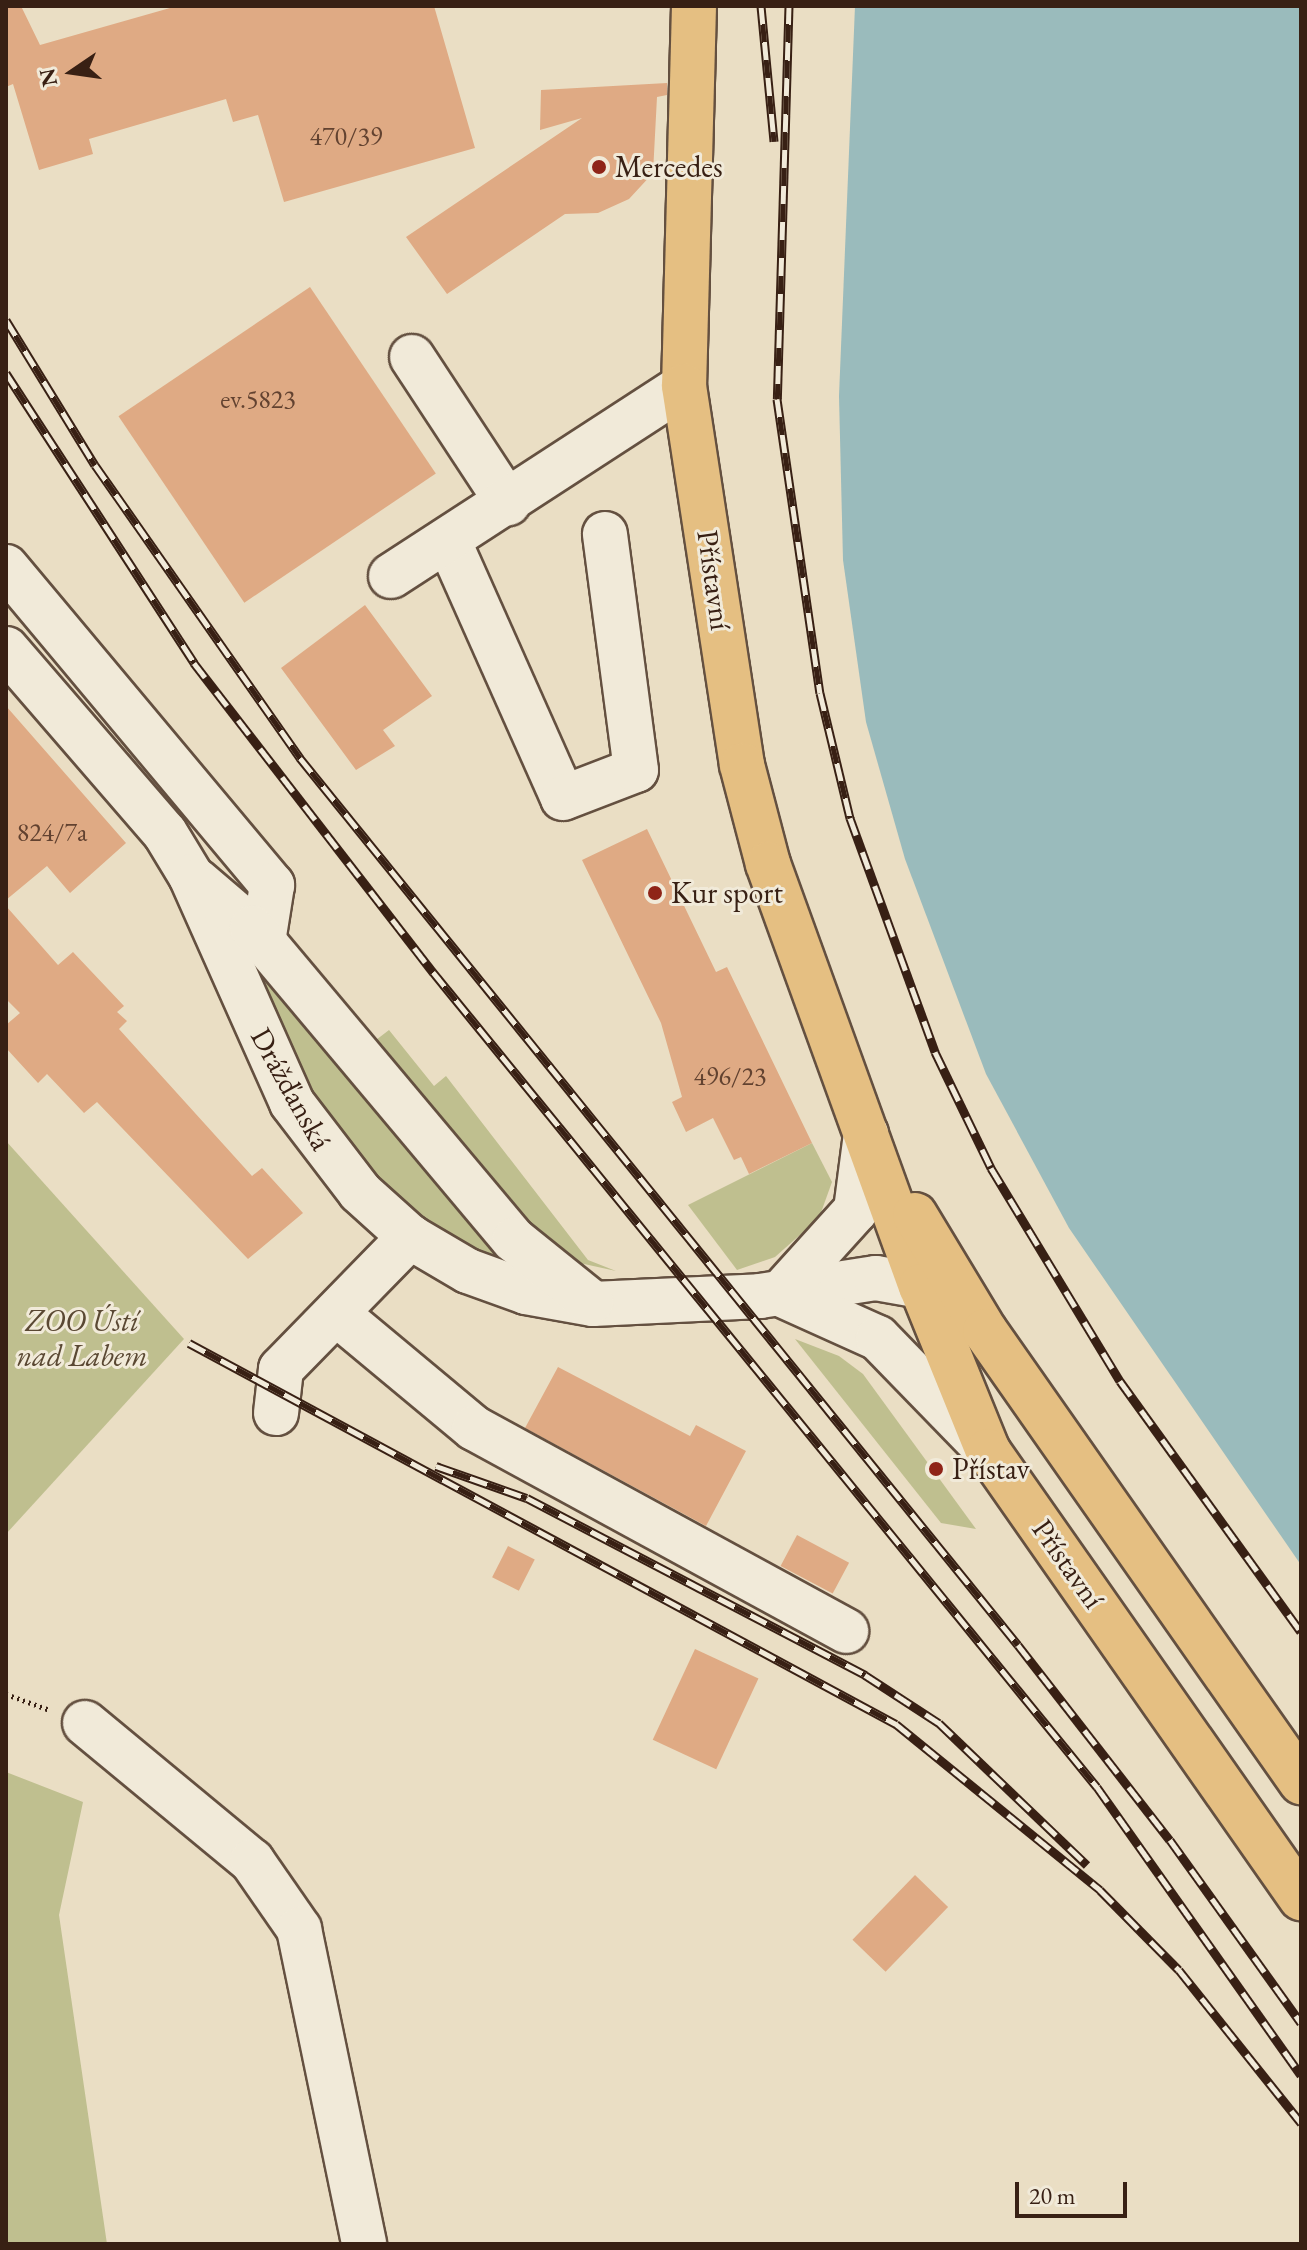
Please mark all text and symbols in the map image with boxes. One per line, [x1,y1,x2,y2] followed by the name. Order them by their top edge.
[32,32,112,112] north arrow
[32,66,64,89] text: N
[310,121,382,153] house number: 470/39
[615,149,723,185] place label: Mercedes
[590,158,608,176] marker: Mercedes
[220,384,296,416] house number: ev.5823
[689,528,739,632] street label: Přístavní
[17,817,87,849] house number: 824/7a
[671,875,783,911] place label: Kur sport
[646,884,664,902] marker: Kur sport
[243,1021,339,1157] street label: Drážďanská
[694,1061,766,1093] house number: 496/23
[16,1303,148,1374] park label: ZOO Ústí nad Labem
[952,1451,1030,1487] place label: Přístav
[927,1460,945,1478] marker: Přístav
[1024,1512,1112,1616] street label: Přístavní
[1019,2166,1131,2216] scale bar
[1029,2180,1076,2211] text: 20 m

